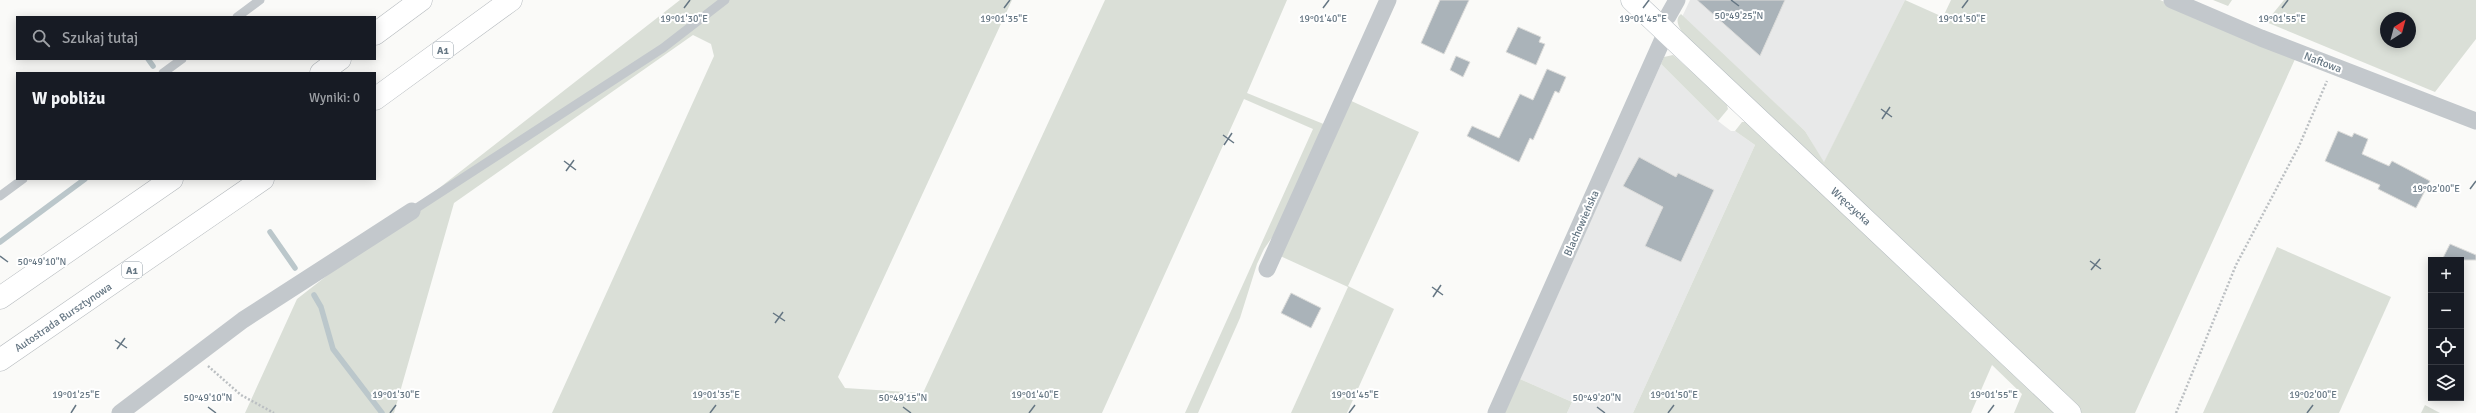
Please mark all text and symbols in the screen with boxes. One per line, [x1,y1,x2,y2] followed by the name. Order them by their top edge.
[1715,10,1763,22] text: 50°49'25"N
[2380,12,2416,48] north arrow
[660,13,708,25] text: 19°01'30"E
[980,13,1028,25] text: 19°01'35"E
[1299,13,1347,25] text: 19°01'40"E
[1619,13,1667,25] text: 19°01'45"E
[1938,13,1986,25] text: 19°01'50"E
[2258,13,2306,25] text: 19°01'55"E
[16,16,376,60] search box
[30,27,52,49] icon: search
[62,29,138,47] text: Szukaj tutaj
[433,42,453,58] road number: A1
[2302,49,2344,76] street label: Naftowa
[32,88,105,109] text: W pobliżu
[309,90,360,106] text: Wyniki: 0
[2412,183,2460,195] text: 19°02'00"E
[1828,185,1874,228] street label: Wręczycka
[1561,188,1602,258] street label: Blachowieńska
[18,256,66,268] text: 50°49'10"N
[2428,257,2464,401] map controls
[2428,257,2464,293] button: +
[122,262,142,278] road number: A1
[12,280,115,355] street label: Autostrada Bursztynowa
[2428,293,2464,329] button: −
[2428,329,2464,365] button: locate
[2428,365,2464,401] button: layers
[52,389,100,401] text: 19°01'25"E
[372,389,420,401] text: 19°01'30"E
[692,389,740,401] text: 19°01'35"E
[1011,389,1059,401] text: 19°01'40"E
[1331,389,1379,401] text: 19°01'45"E
[1650,389,1698,401] text: 19°01'50"E
[1970,389,2018,401] text: 19°01'55"E
[2289,389,2337,401] text: 19°02'00"E
[184,392,232,404] text: 50°49'10"N
[879,392,927,404] text: 50°49'15"N
[1573,392,1621,404] text: 50°49'20"N

